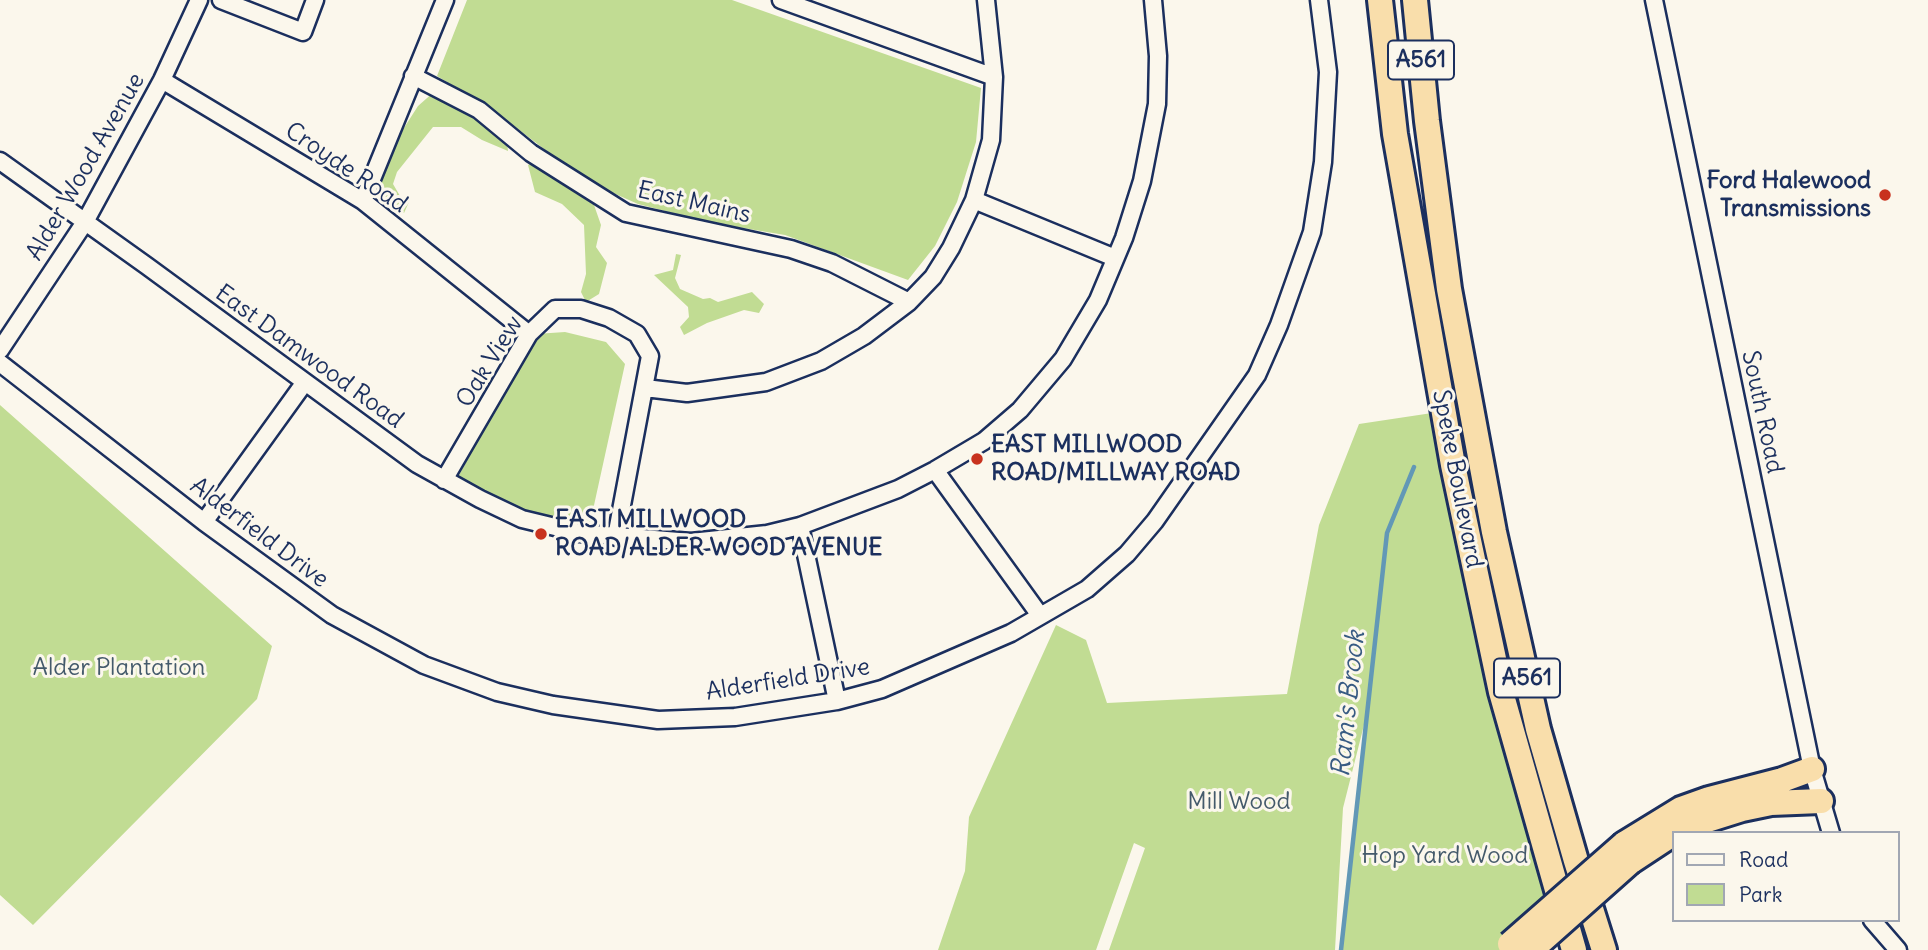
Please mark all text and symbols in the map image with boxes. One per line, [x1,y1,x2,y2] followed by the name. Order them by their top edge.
[1388,40,1454,80] road number: A561
[21,68,151,266] street label: Alder Wood Avenue
[279,117,413,219] street label: Croyde Road
[1706,167,1871,223] place label: Ford Halewood Transmissions
[635,176,753,230] street label: East Mains
[1877,187,1893,203] marker: Ford Halewood Transmissions
[209,279,409,435] street label: East Damwood Road
[451,311,529,413] street label: Oak View
[1735,348,1789,476] street label: South Road
[1426,387,1488,571] street label: Speke Boulevard
[991,431,1241,487] place label: EAST MILLWOOD ROAD/MILLWAY ROAD
[969,451,985,467] marker: EAST MILLWOOD ROAD/MILLWAY ROAD
[184,472,334,594] street label: Alderfield Drive
[555,506,882,562] place label: EAST MILLWOOD ROAD/ALDER WOOD AVENUE
[533,526,549,542] marker: EAST MILLWOOD ROAD/ALDER WOOD AVENUE
[1326,630,1372,778] water label: Ram's Brook
[704,653,872,707] street label: Alderfield Drive
[32,654,206,682] park label: Alder Plantation
[1494,658,1560,698] road number: A561
[1187,788,1291,816] park label: Mill Wood
[1672,831,1900,922] legend
[1362,842,1528,870] park label: Hop Yard Wood
[1739,846,1788,873] text: Road
[1739,881,1782,908] text: Park

